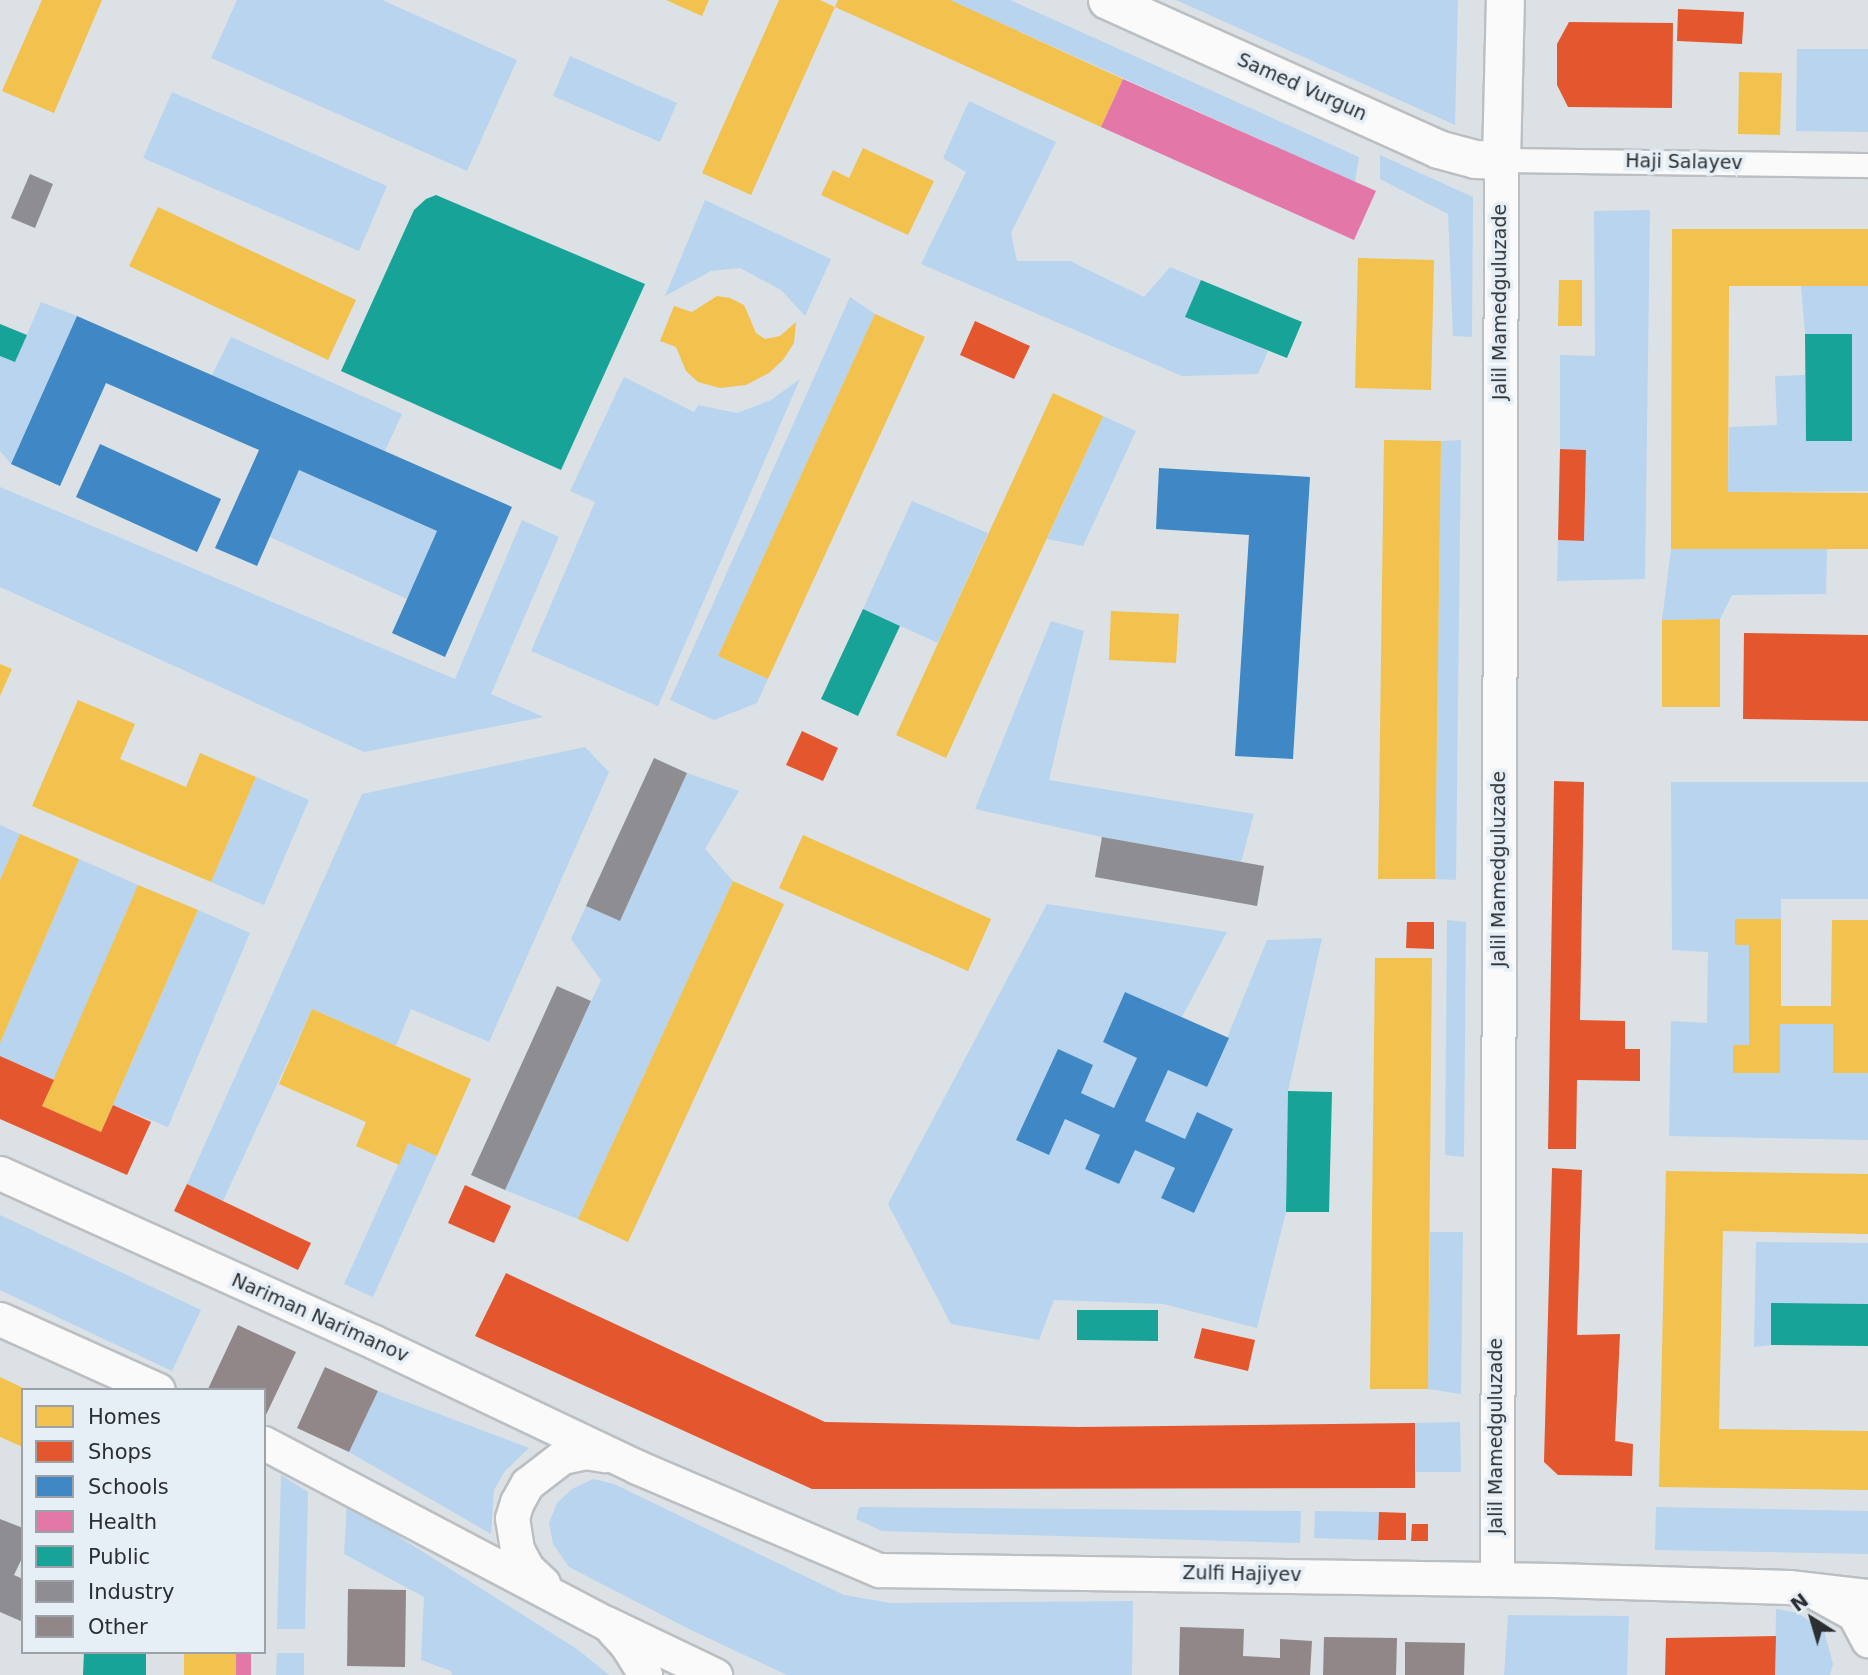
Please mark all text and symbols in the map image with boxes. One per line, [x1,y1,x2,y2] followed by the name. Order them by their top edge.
[1234,48,1370,126] street label: Samed Vurgun
[1625,150,1743,174] street label: Haji Salayev
[1489,204,1511,400] street label: Jalil Mamedguluzade
[1488,771,1510,967] street label: Jalil Mamedguluzade
[228,1269,412,1367] street label: Nariman Narimanov
[1485,1338,1507,1534] street label: Jalil Mamedguluzade
[21,1388,266,1654] legend
[88,1405,161,1429] text: Homes
[88,1440,152,1464] text: Shops
[88,1475,169,1499] text: Schools
[88,1510,157,1534] text: Health
[88,1545,150,1569] text: Public
[1182,1562,1302,1586] street label: Zulfi Hajiyev
[88,1580,174,1604] text: Industry
[1777,1584,1847,1654] north arrow
[1786,1589,1812,1616] text: N
[88,1615,148,1639] text: Other

